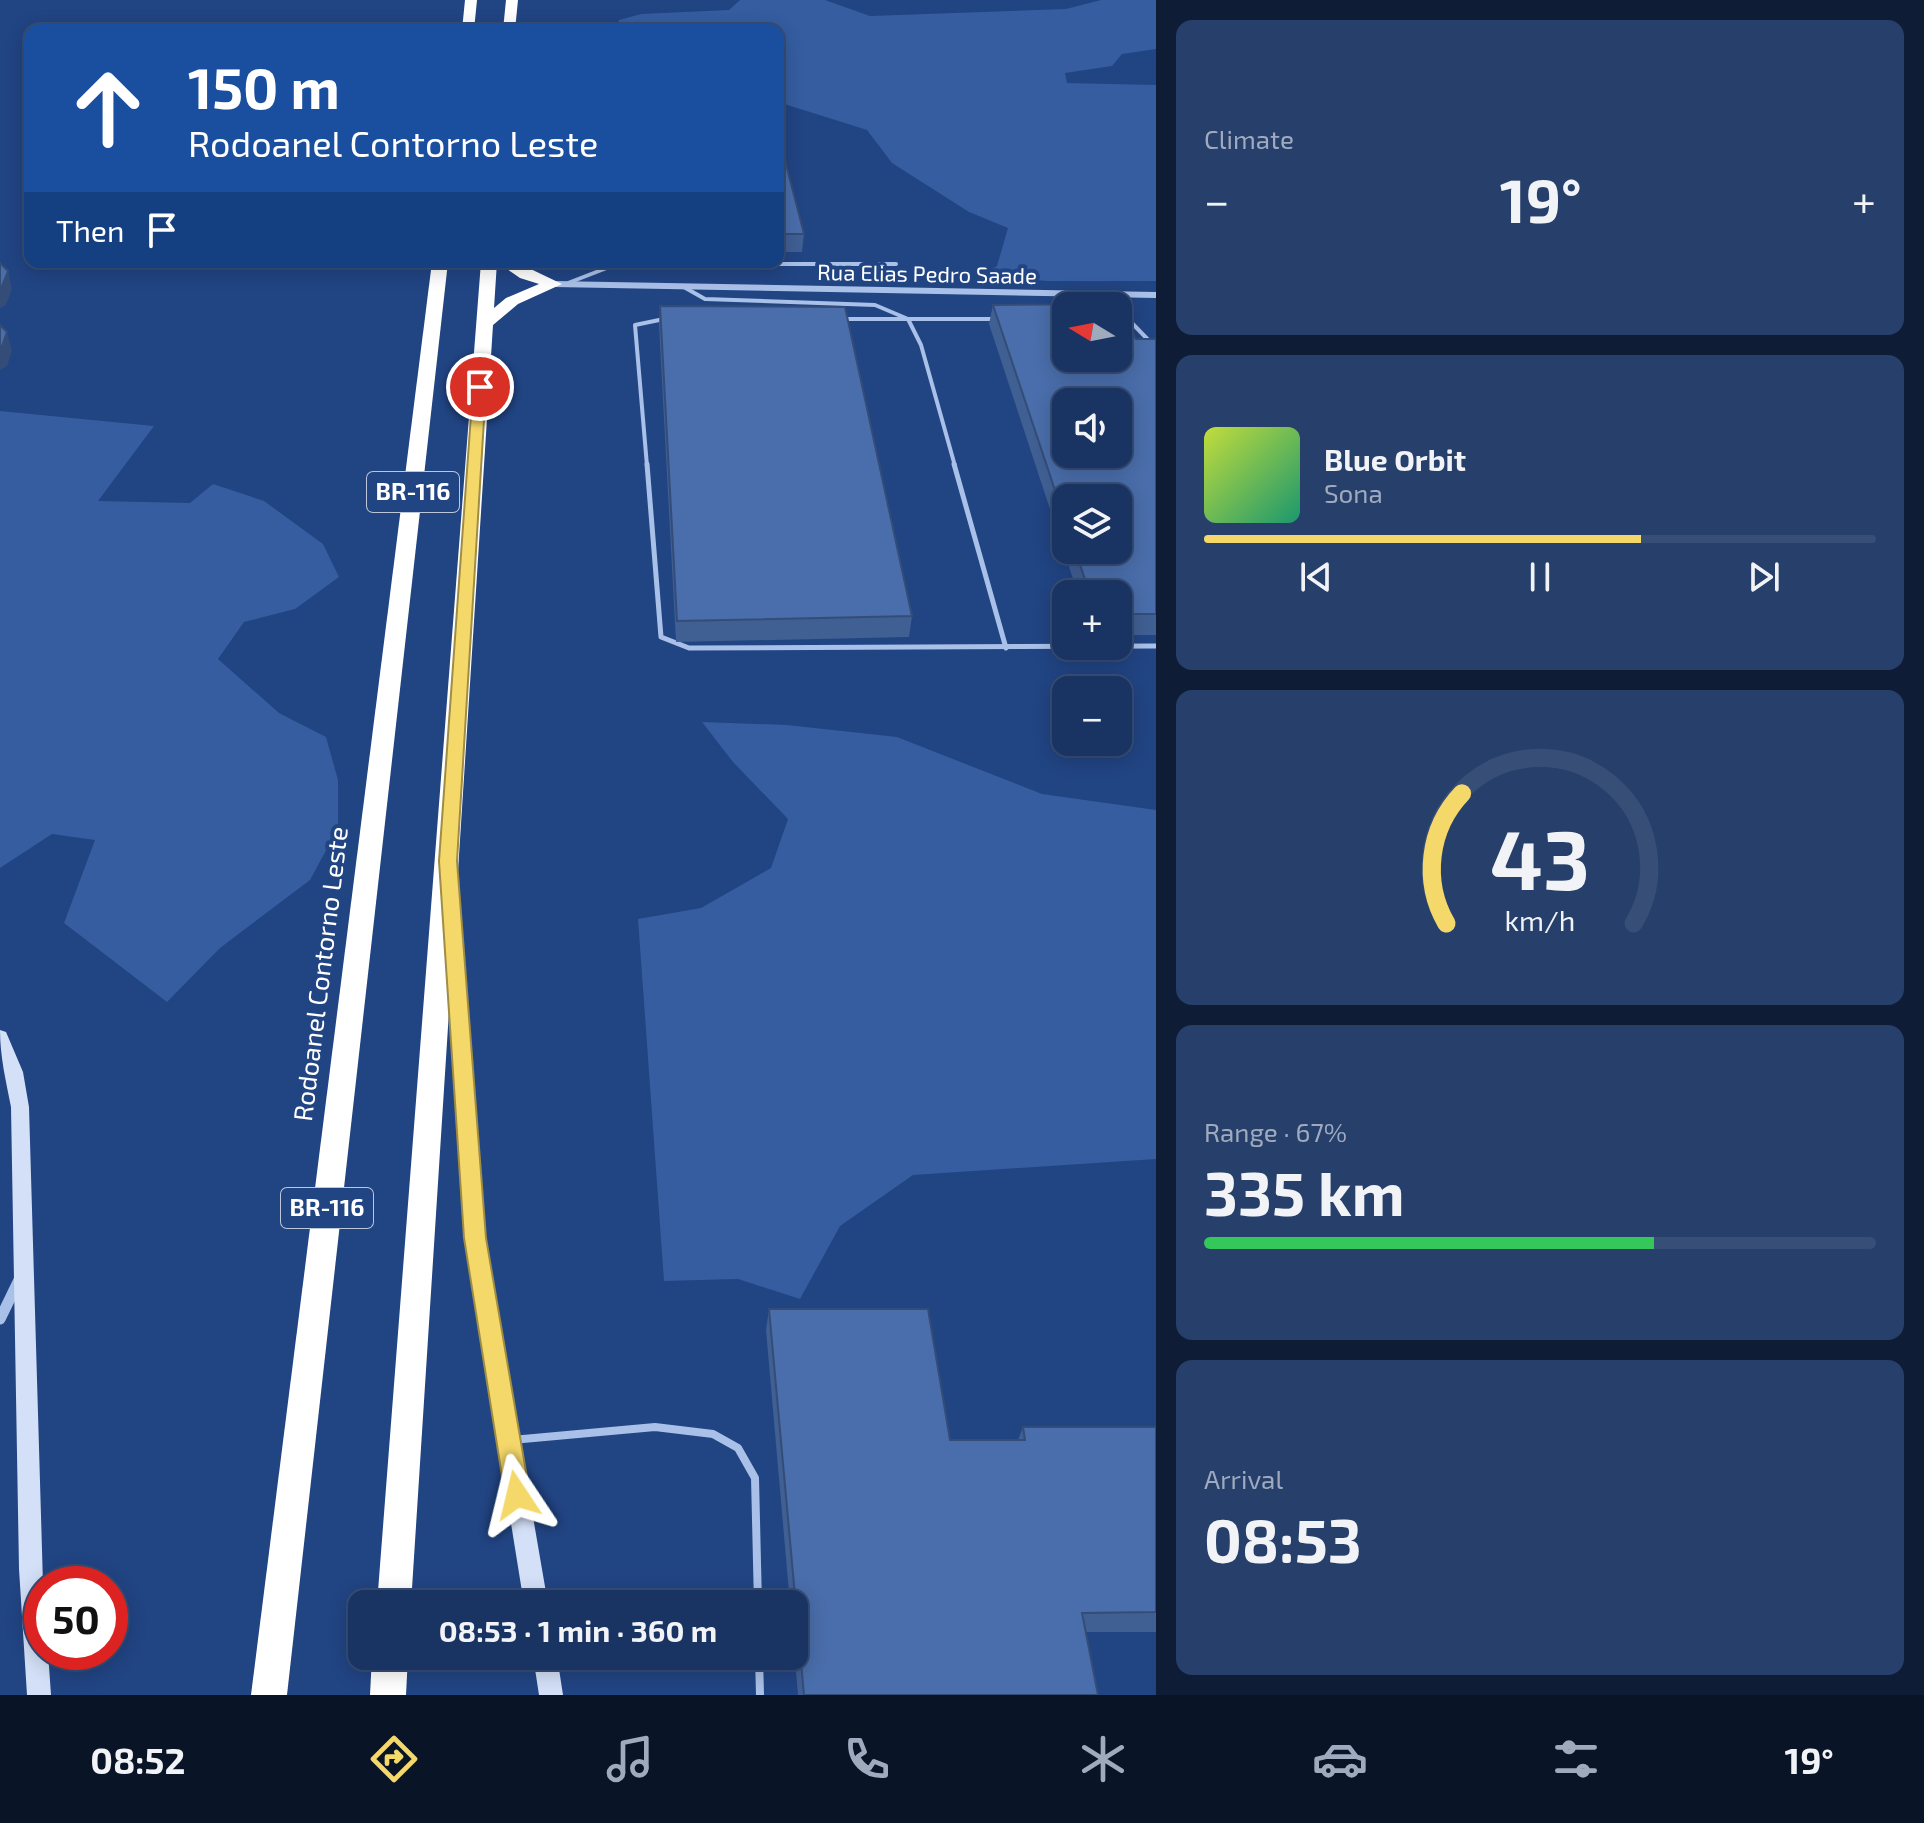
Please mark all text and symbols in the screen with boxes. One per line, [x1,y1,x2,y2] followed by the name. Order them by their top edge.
[188,53,340,120] text: 150 m
[56,56,160,160] icon: ahead
[188,121,598,164] text: Rodoanel Contorno Leste
[1204,123,1294,154] text: Climate
[1500,163,1582,235] text: 19°
[1204,173,1230,226] text: −
[1852,173,1876,226] text: +
[140,208,184,252] icon: arrive
[56,212,124,248] text: Then
[817,258,1037,288] street label: Rua Elias Pedro Saade
[1052,292,1132,372] north arrow
[1052,292,1132,756] map controls
[446,353,514,421] pin
[458,365,502,409] icon: arrive
[1052,388,1132,468] button: sound
[1324,441,1466,477] text: Blue Orbit
[367,472,459,512] road number: BR-116
[1324,477,1383,508] text: Sona
[1052,484,1132,564] button: layers
[1294,555,1338,599] icon: previous
[1518,555,1562,599] icon: pause
[1742,555,1786,599] icon: next
[1052,580,1132,660] button: +
[1052,676,1132,756] button: −
[1490,806,1590,906] text: 43
[286,825,353,1123] street label: Rodoanel Contorno Leste
[1505,902,1575,937] text: km/h
[1204,1116,1347,1147] text: Range · 67%
[1204,1156,1405,1228] text: 335 km
[281,1188,373,1228] road number: BR-116
[475,1453,559,1537] position arrow
[1204,1463,1283,1494] text: Arrival
[1204,1503,1362,1575] text: 08:53
[24,1566,128,1670] speed limit sign: 50
[439,1612,717,1648] text: 08:53 · 1 min · 360 m
[366,1731,422,1787] icon: directions
[602,1731,658,1787] icon: music
[839,1731,895,1787] icon: phone
[1075,1731,1131,1787] icon: climate
[1312,1731,1368,1787] icon: car
[1548,1731,1604,1787] icon: filters
[90,1738,185,1781] text: 08:52
[1785,1738,1834,1781] text: 19°

